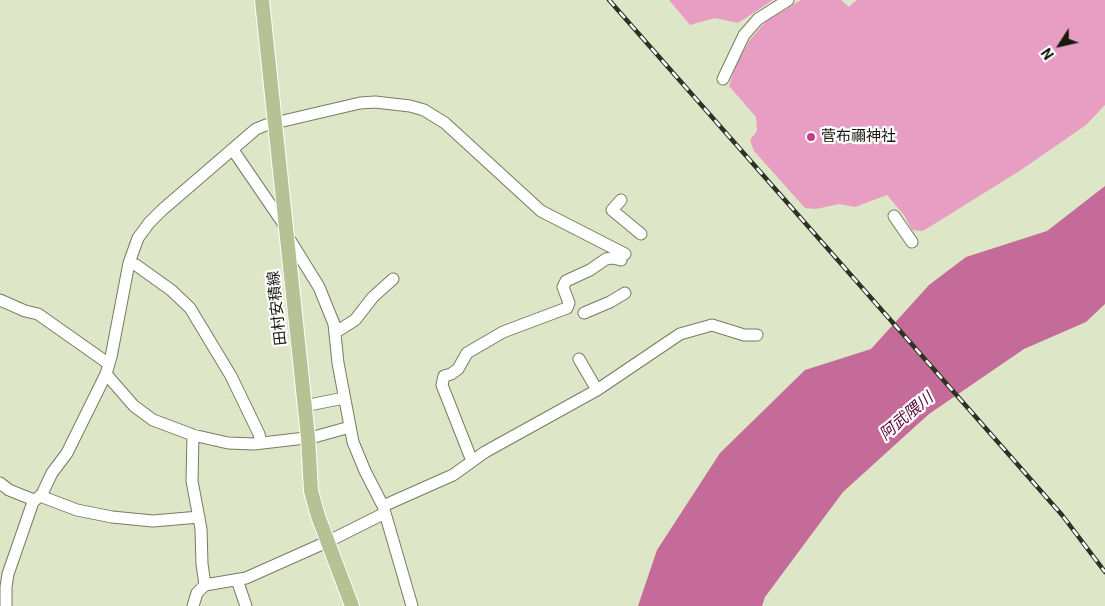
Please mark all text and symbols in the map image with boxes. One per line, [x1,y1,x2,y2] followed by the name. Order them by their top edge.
[1035,20,1085,70] north arrow
[1038,45,1057,62] text: N
[821,128,896,146] place label: 菅布禰神社
[805,131,817,143] marker: 菅布禰神社
[265,270,291,346] street label: 田村安積線
[876,389,938,445] water label: 阿武隈川

